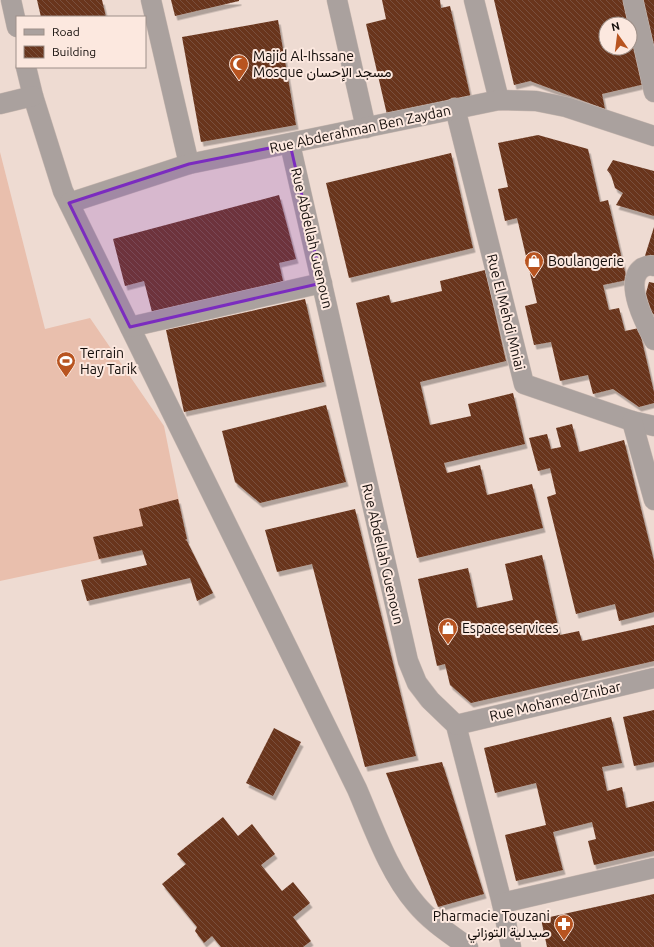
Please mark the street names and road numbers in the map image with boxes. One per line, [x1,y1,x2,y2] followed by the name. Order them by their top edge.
[268,102,452,156] street label: Rue Abderahman Ben Zaydan
[288,166,336,310] street label: Rue Abdellah Guenoun
[484,252,528,372] street label: Rue El Mehdi Mniai
[359,482,407,626] street label: Rue Abdellah Guenoun
[488,678,623,724] street label: Rue Mohamed Znibar

